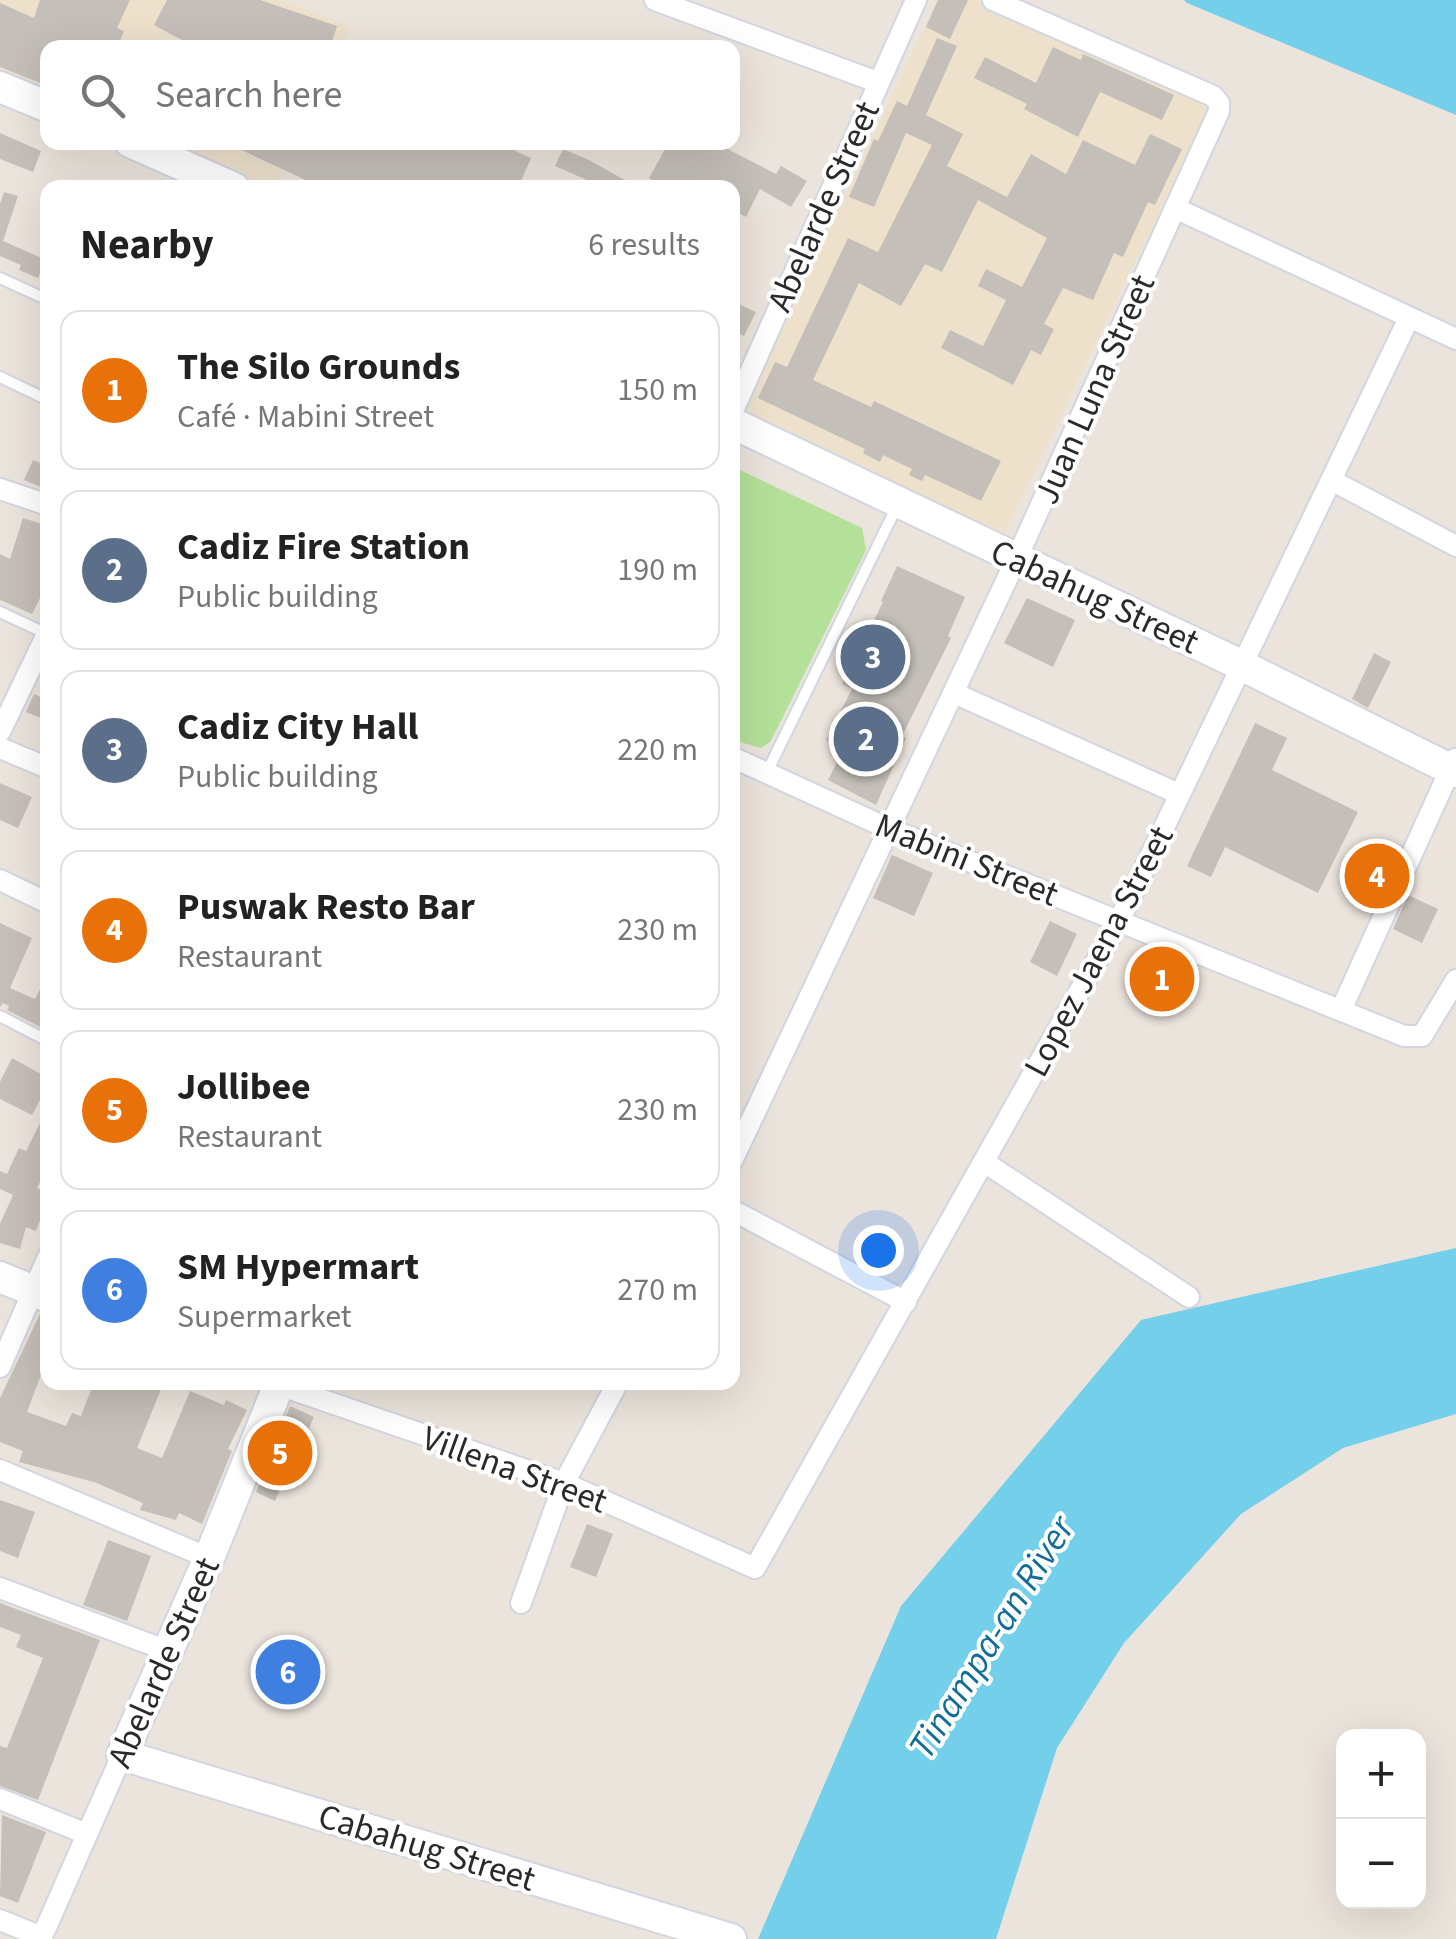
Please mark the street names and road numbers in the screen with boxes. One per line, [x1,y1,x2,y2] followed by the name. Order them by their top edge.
[755,93,893,320] street label: Abelarde Street
[1022,266,1168,512] street label: Juan Luna Street
[982,527,1207,667] street label: Cabahug Street
[868,801,1066,919] street label: Mabini Street
[1012,817,1186,1086] street label: Lopez Jaena Street
[415,1413,614,1527] street label: Villena Street
[95,1549,233,1776] street label: Abelarde Street
[312,1791,542,1905] street label: Cabahug Street

